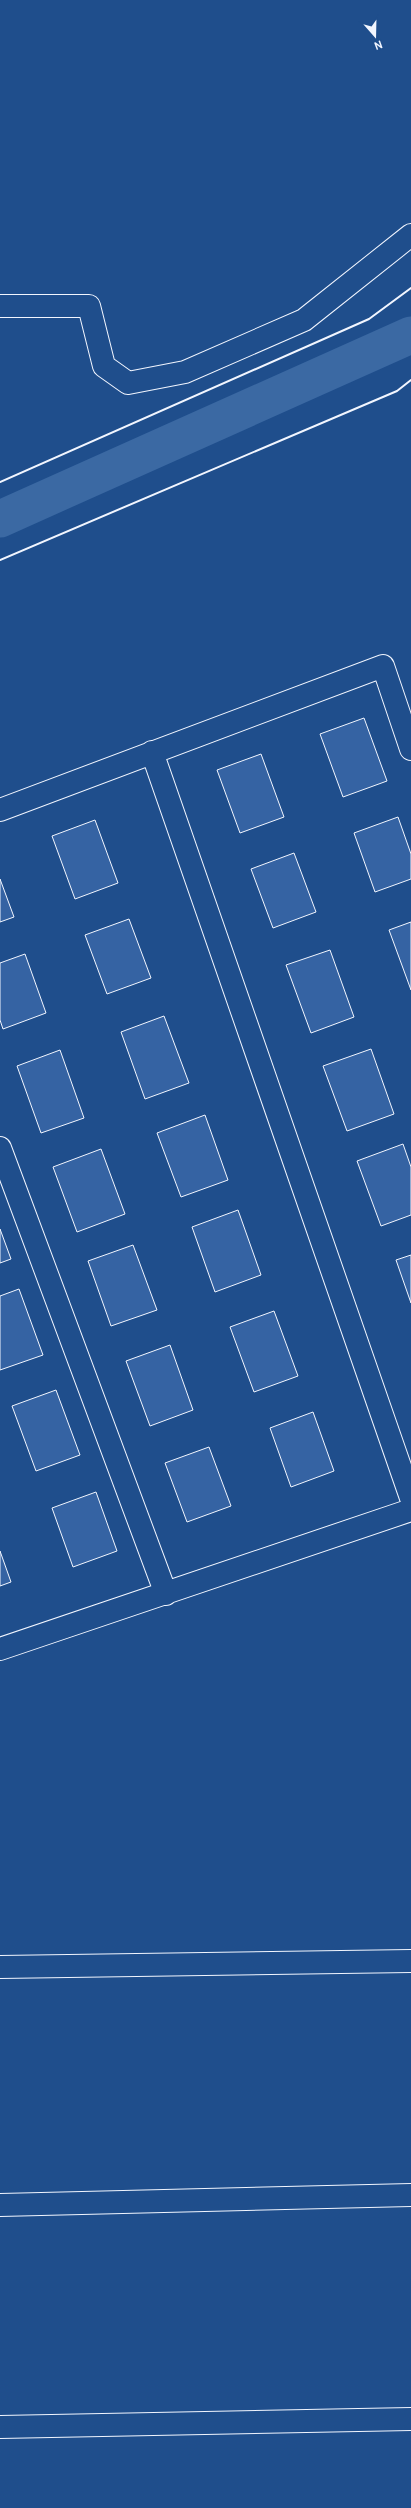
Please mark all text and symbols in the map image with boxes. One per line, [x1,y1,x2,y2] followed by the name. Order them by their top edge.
[355,16,395,56] north arrow
[372,37,384,52] text: N

